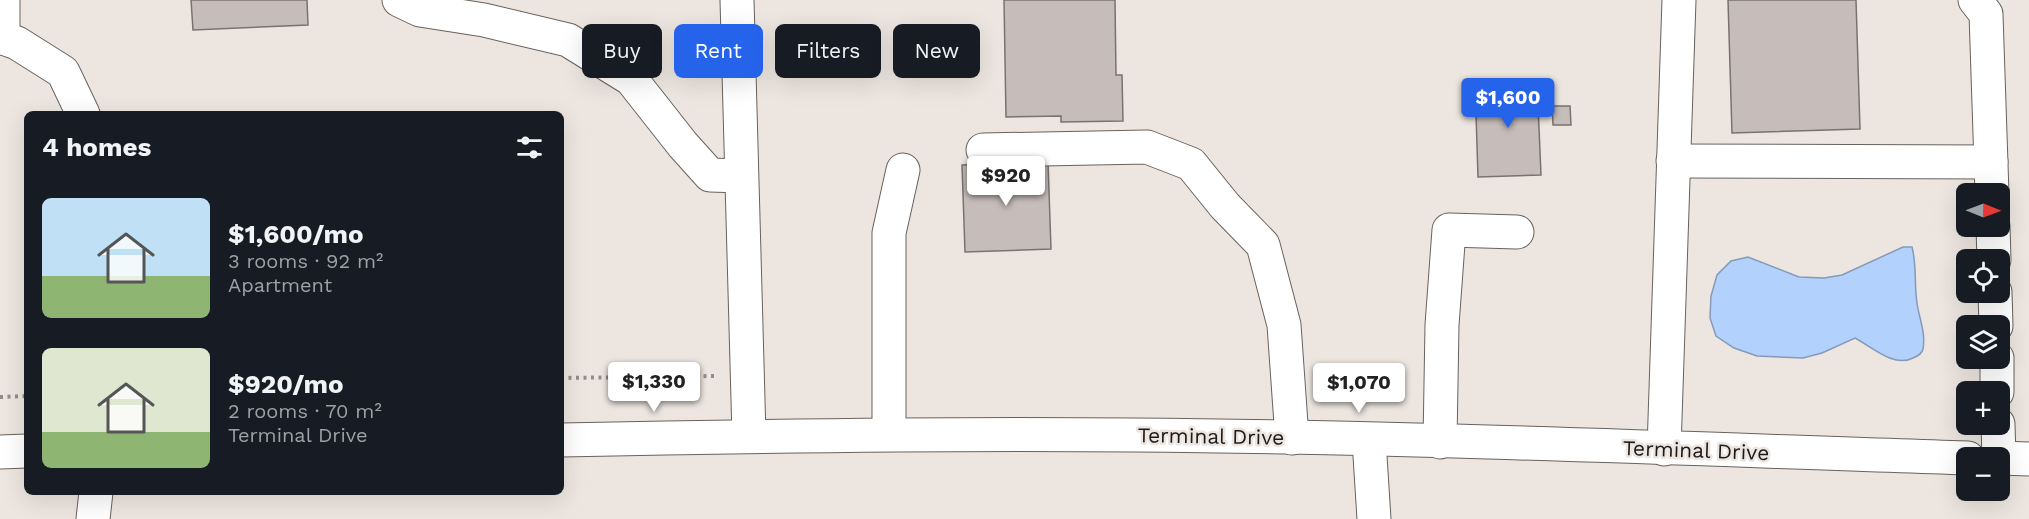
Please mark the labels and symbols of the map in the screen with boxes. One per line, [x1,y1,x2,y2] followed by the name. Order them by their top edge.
[1459,78,1557,129] pin: $1,600
[970,156,1042,207] pin: $920
[1956,183,2010,237] north arrow
[605,362,703,413] pin: $1,330
[1310,363,1408,414] pin: $1,070
[1137,422,1285,450] street label: Terminal Drive
[1622,435,1770,465] street label: Terminal Drive

